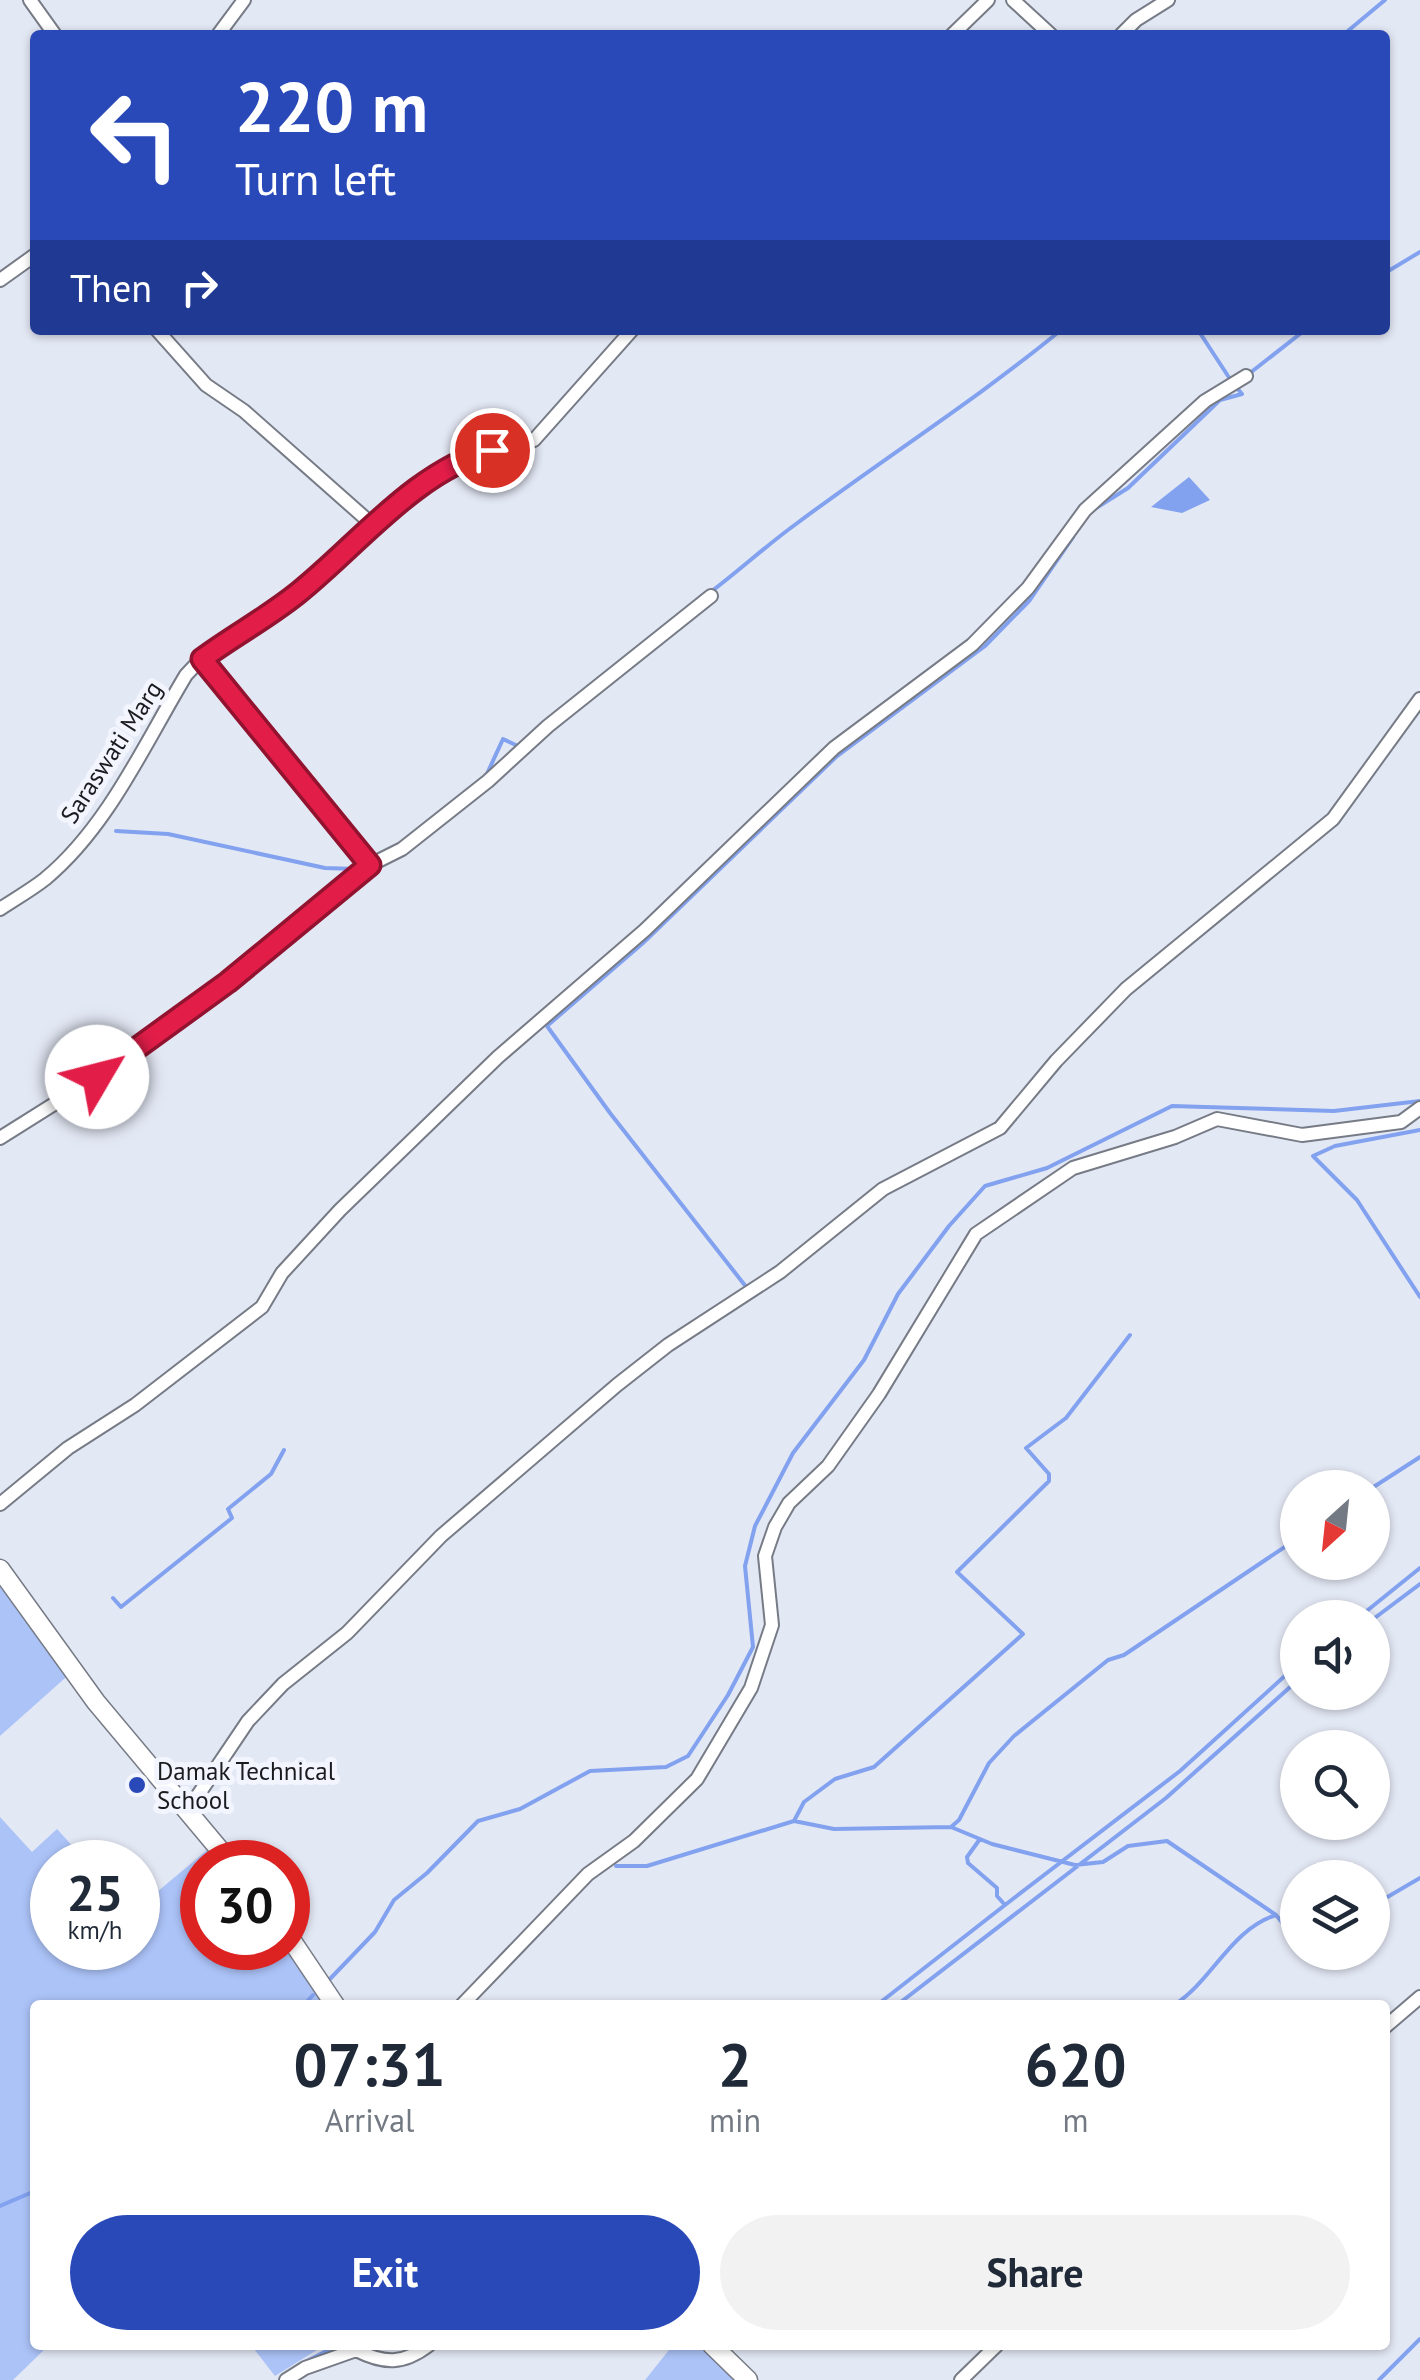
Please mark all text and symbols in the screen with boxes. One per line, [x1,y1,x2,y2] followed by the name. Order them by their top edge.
[235,61,428,151] text: 220 m
[70,70,200,200] icon: left
[235,149,396,207] text: Turn left
[172,260,227,315] icon: right
[70,263,152,312] text: Then
[450,408,535,493] pin
[465,423,520,478] icon: arrive
[53,675,169,829] street label: Saraswati Marg
[45,1025,149,1129] position arrow
[1280,1470,1390,1580] north arrow
[1280,1470,1390,1970] map controls
[1280,1600,1390,1710] button: sound
[1280,1730,1390,1840] button: search
[157,1755,336,1816] place label: Damak Technical School
[126,1774,148,1796] marker: Damak Technical School
[180,1840,310,1970] speed limit sign: 30
[67,1860,123,1925] text: 25
[1280,1860,1390,1970] button: layers
[68,1914,122,1946] text: km/h
[293,2025,446,2103] text: 07:31
[718,2025,752,2103] text: 2
[1025,2025,1127,2103] text: 620
[325,2099,414,2141] text: Arrival
[709,2099,761,2141] text: min
[1063,2099,1089,2141] text: m
[70,2215,700,2330] button: Exit
[720,2215,1350,2330] button: Share

